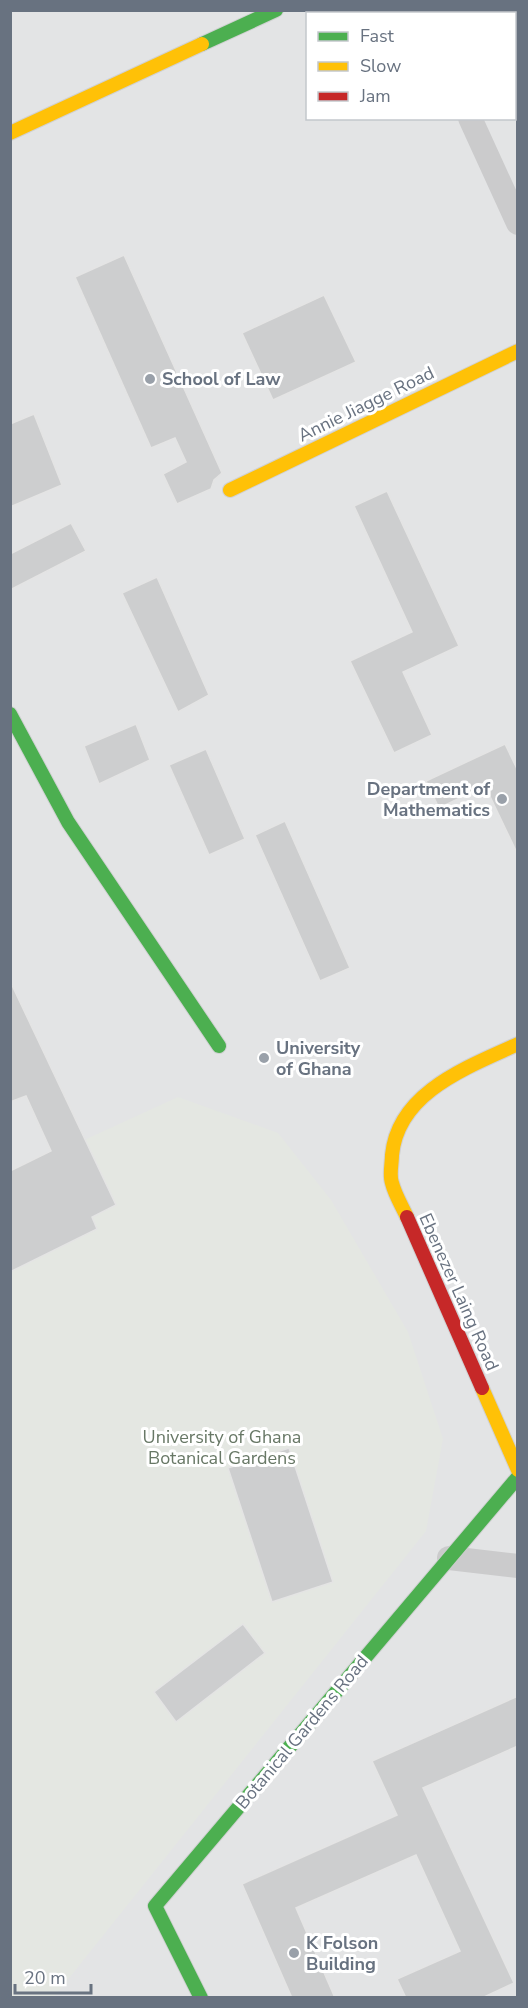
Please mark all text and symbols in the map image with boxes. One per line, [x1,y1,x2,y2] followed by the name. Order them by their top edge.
[306,12,516,120] legend
[360,24,395,48] text: Fast
[360,54,401,78] text: Slow
[359,84,391,108] text: Jam
[294,361,438,447] street label: Annie Jiagge Road
[162,367,281,391] place label: School of Law
[143,372,157,386] marker: School of Law
[367,777,490,822] place label: Department of Mathematics
[495,792,509,806] marker: Department of Mathematics
[276,1036,361,1081] place label: University of Ghana
[257,1051,271,1065] marker: University of Ghana
[413,1210,505,1374] street label: Ebenezer Laing Road
[143,1425,301,1470] park label: University of Ghana Botanical Gardens
[230,1650,374,1814] street label: Botanical Gardens Road
[306,1931,378,1976] place label: K Folson Building
[287,1946,301,1960] marker: K Folson Building
[15,1957,92,1995] scale bar
[24,1966,66,1990] text: 20 m

